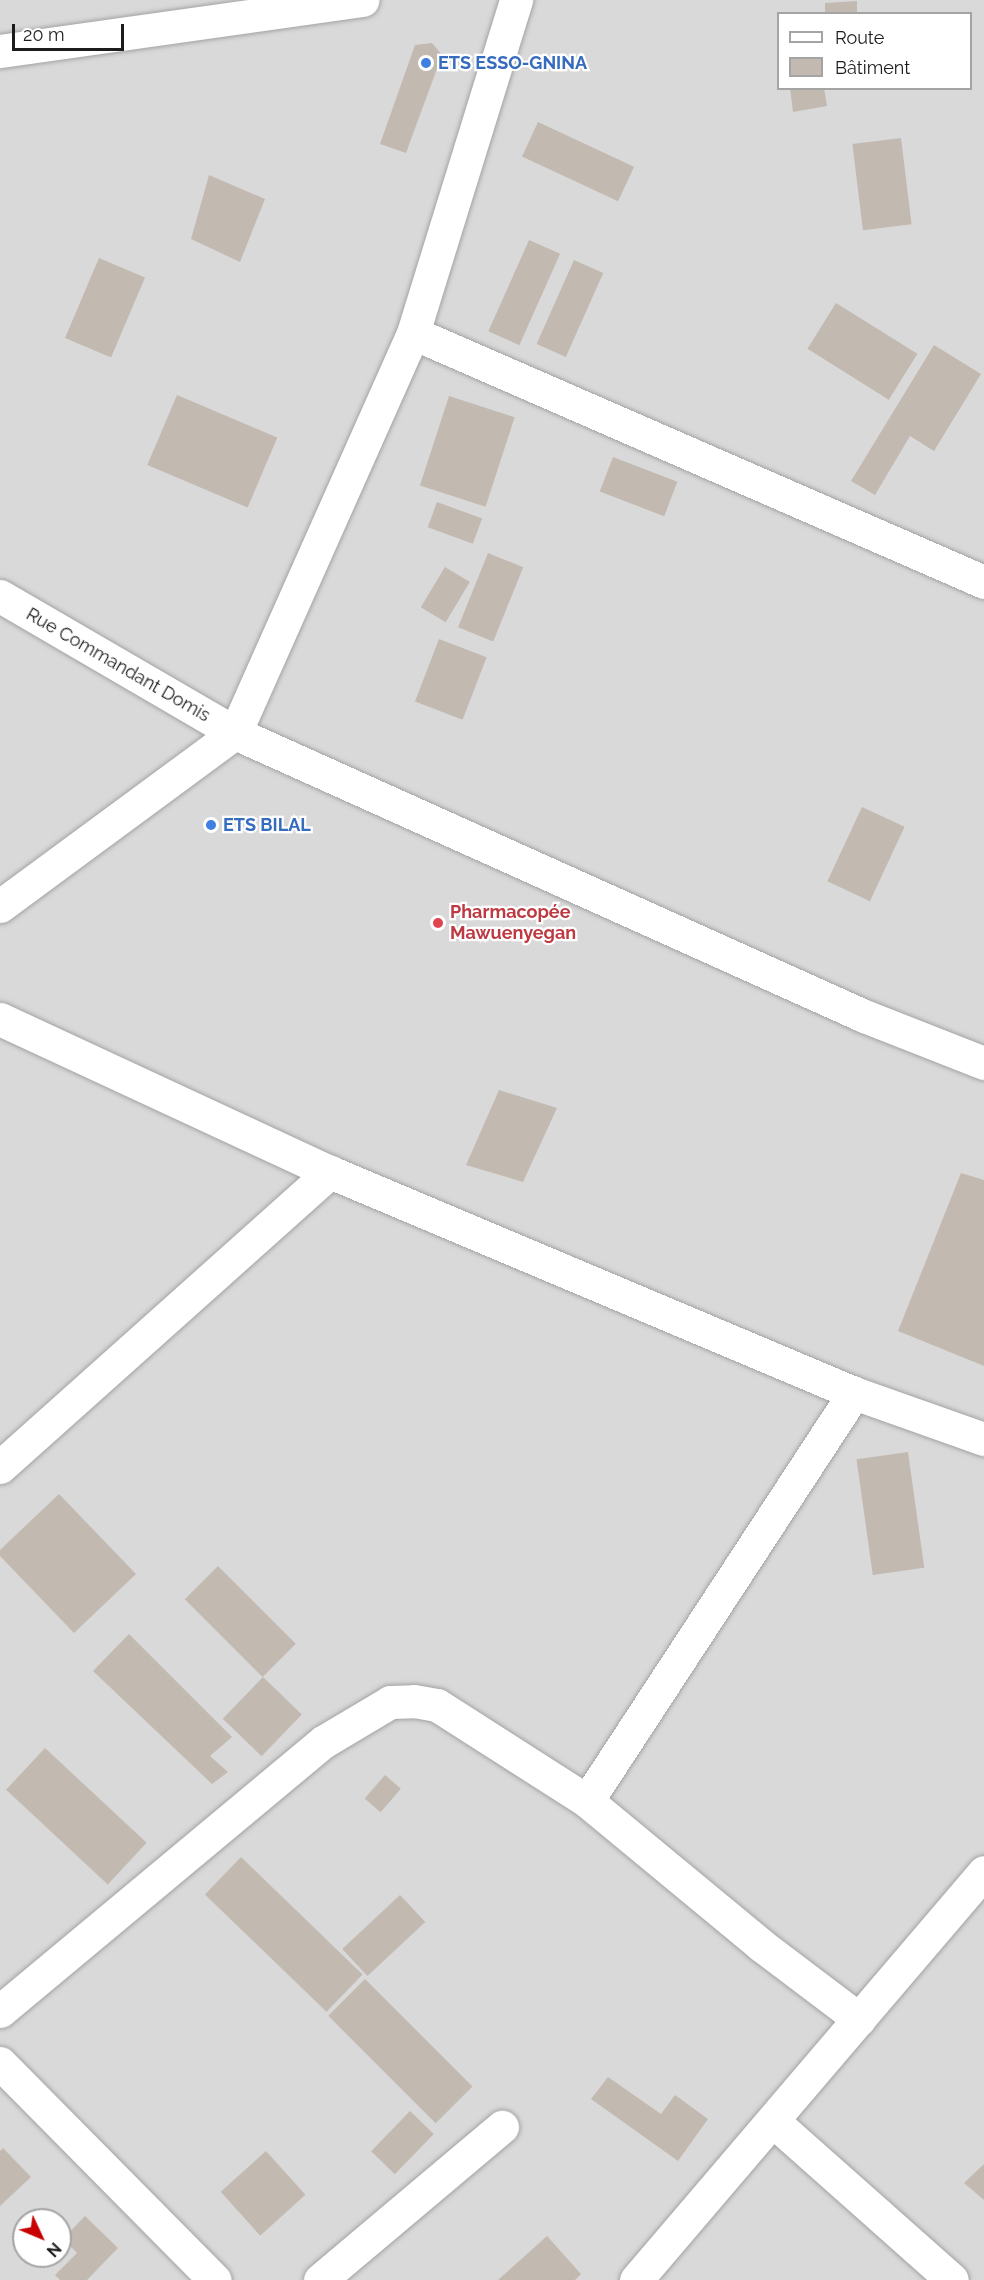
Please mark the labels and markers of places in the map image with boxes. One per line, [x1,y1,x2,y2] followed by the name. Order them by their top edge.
[438,52,587,74] place label: ETS ESSO-GNINA
[419,56,433,70] marker: ETS ESSO-GNINA
[223,814,311,836] place label: ETS BILAL
[204,818,218,832] marker: ETS BILAL
[450,902,576,944] place label: Pharmacopée Mawuenyegan
[431,916,445,930] marker: Pharmacopée Mawuenyegan

